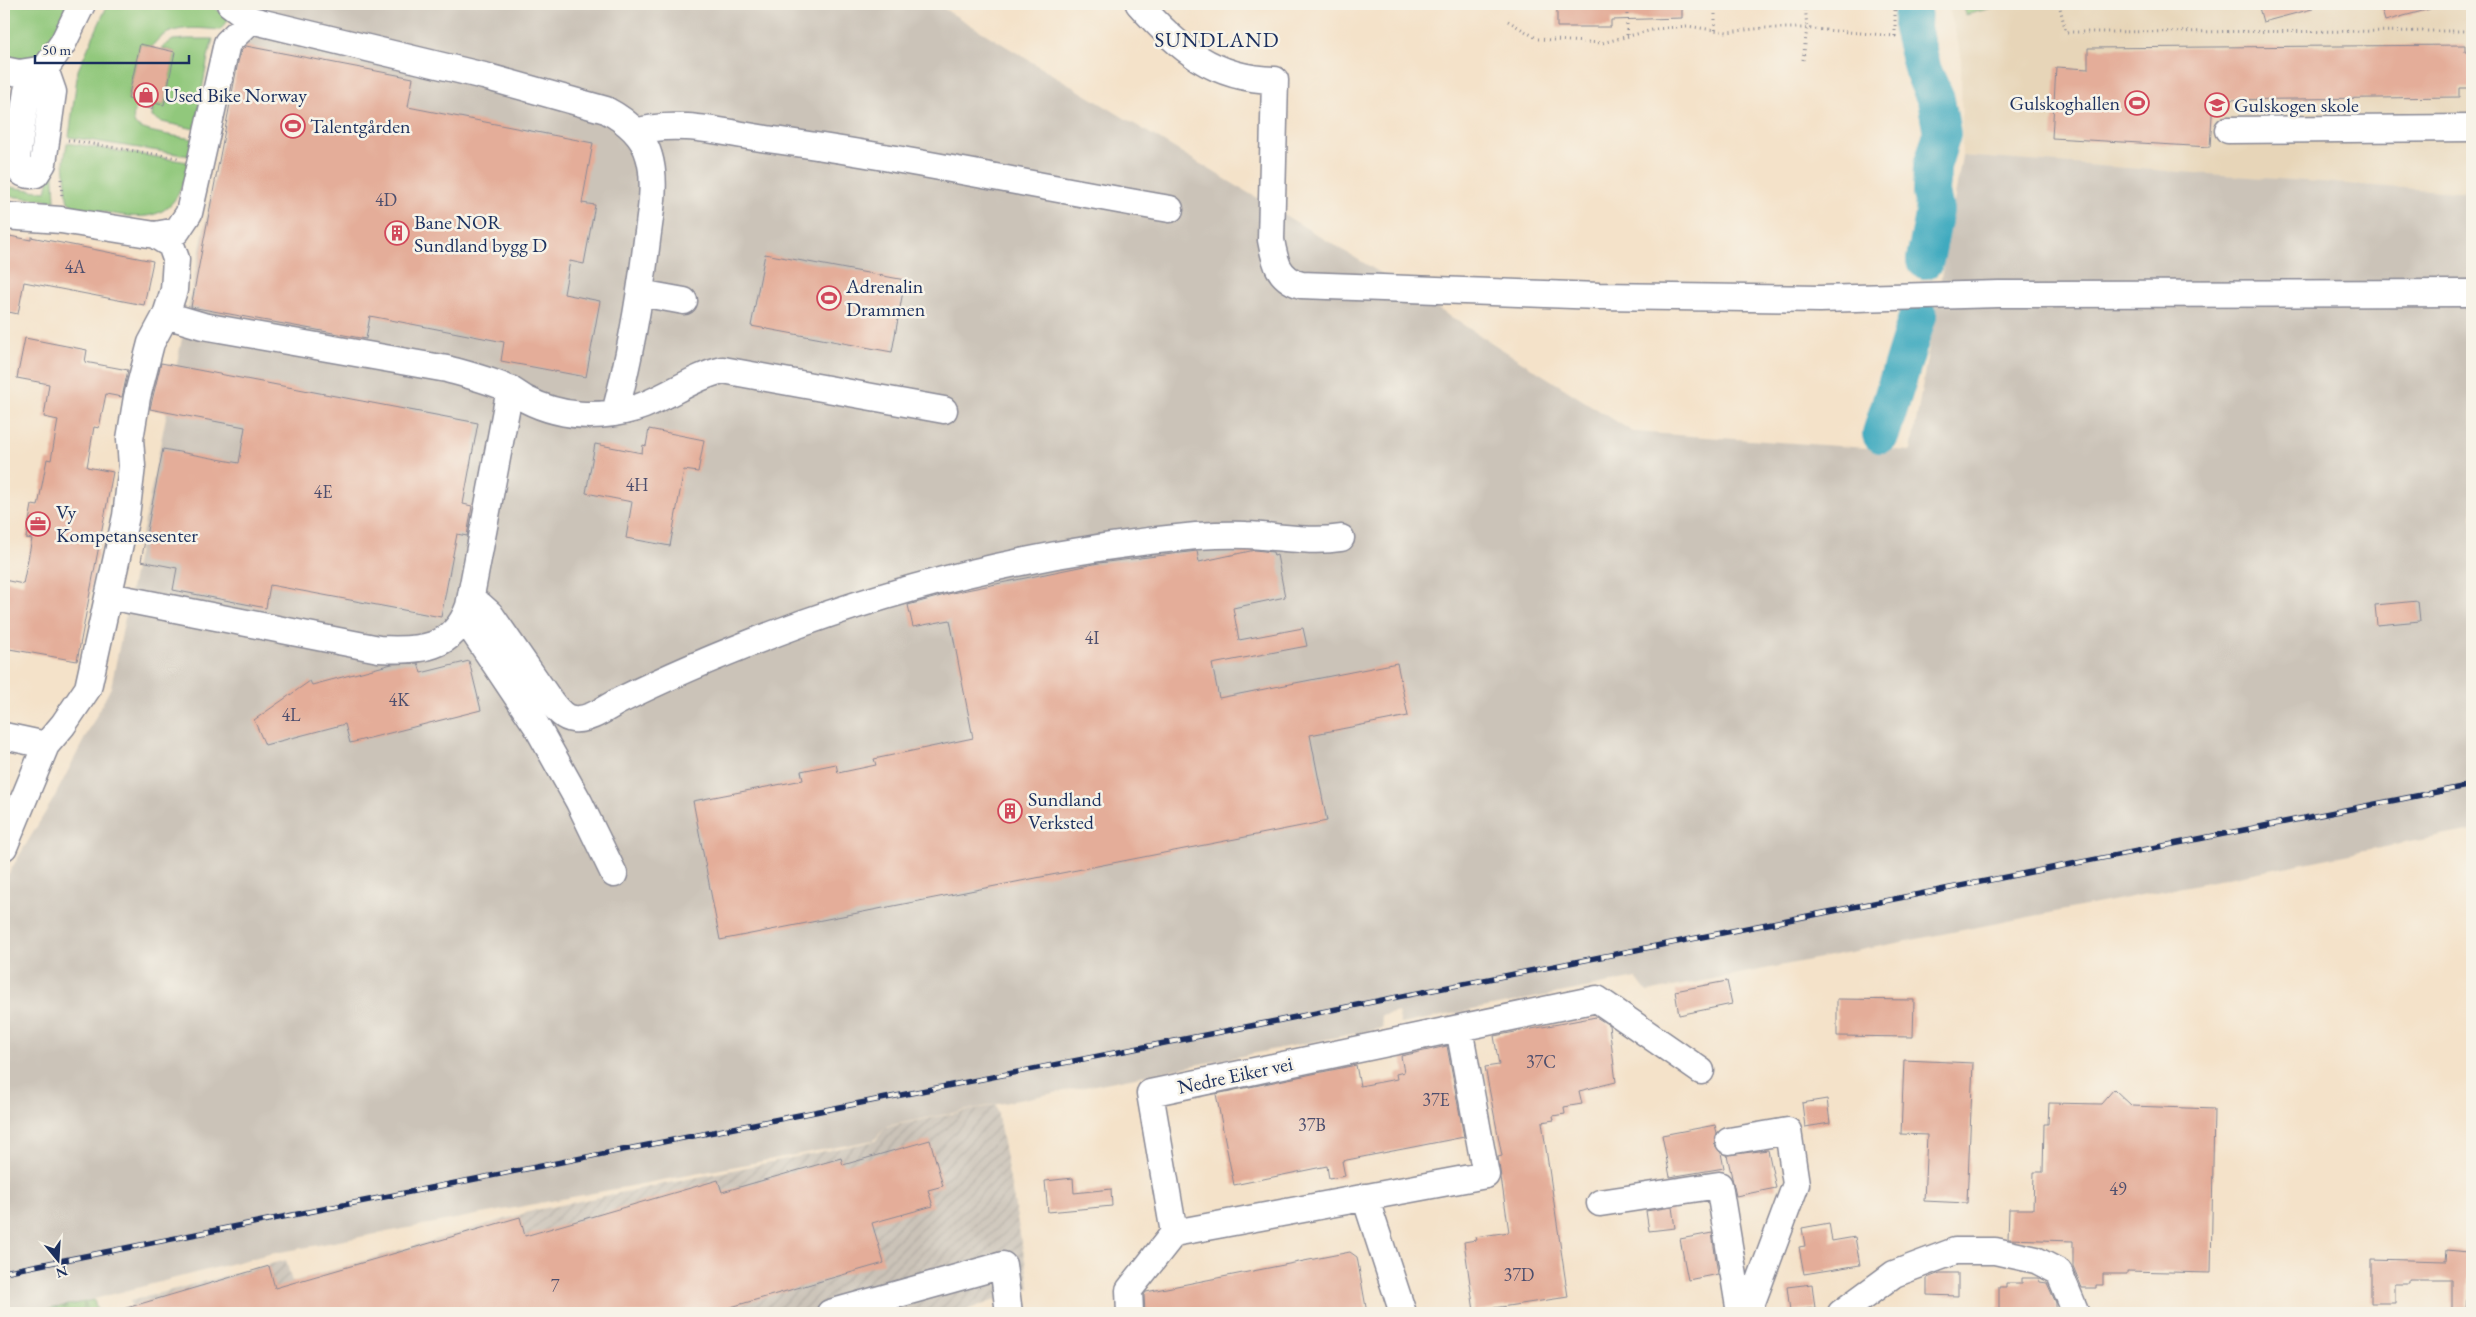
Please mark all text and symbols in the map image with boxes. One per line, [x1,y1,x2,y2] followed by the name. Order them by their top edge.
[1155,26,1280,53] district label: SUNDLAND
[35,32,189,64] scale bar
[42,40,71,59] text: 50 m
[133,82,159,108] shop icon: Used Bike Norway
[164,82,307,108] place label: Used Bike Norway
[2009,90,2120,116] place label: Gulskoghallen
[2124,90,2150,116] sports icon: Gulskoghallen
[2204,92,2230,118] school or university icon: Gulskogen skole
[2234,92,2359,118] place label: Gulskogen skole
[280,113,306,139] sports icon: Talentgården
[310,113,411,139] place label: Talentgården
[375,188,397,211] house number: 4D
[414,209,547,258] place label: Bane NOR Sundland bygg D
[384,220,410,246] building icon: Bane NOR Sundland bygg D
[64,255,86,278] house number: 4A
[845,273,926,322] place label: Adrenalin Drammen
[816,285,842,311] sports icon: Adrenalin Drammen
[625,473,649,496] house number: 4H
[314,480,332,503] house number: 4E
[56,499,198,548] place label: Vy Kompetansesenter
[25,511,51,537] office icon: Vy Kompetansesenter
[1085,626,1099,649] house number: 4I
[389,688,410,711] house number: 4K
[281,703,301,726] house number: 4L
[1028,786,1103,835] place label: Sundland Verksted
[997,798,1023,824] building icon: Sundland Verksted
[1175,1050,1295,1100] street label: Nedre Eiker vei
[1526,1050,1556,1073] house number: 37C
[1422,1088,1450,1111] house number: 37E
[1298,1113,1326,1136] house number: 37B
[2109,1177,2127,1200] house number: 49
[32,1234,82,1284] north arrow
[53,1262,70,1283] text: N
[1504,1263,1534,1286] house number: 37D
[551,1274,560,1297] house number: 7

